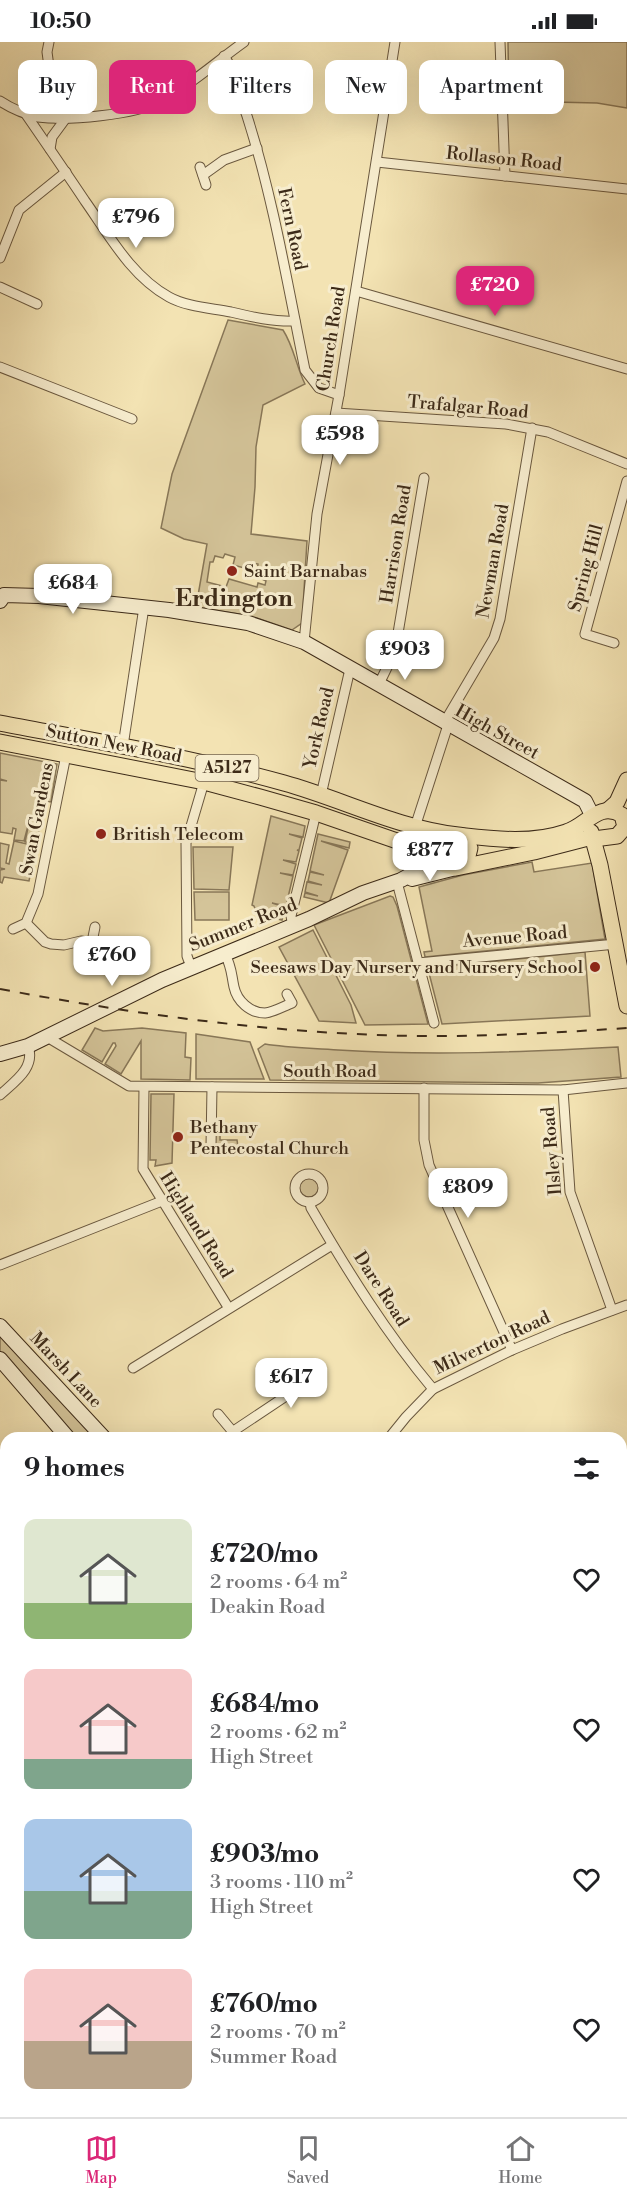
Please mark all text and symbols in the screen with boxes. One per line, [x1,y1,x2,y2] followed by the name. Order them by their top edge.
[30,8,92,35] text: 10:50
[18,60,97,114] chip: Buy
[109,60,196,114] chip: Rent
[208,60,313,114] chip: Filters
[325,60,407,114] chip: New
[419,60,564,114] chip: Apartment
[445,141,564,177] street label: Rollason Road
[272,186,312,273] street label: Fern Road
[100,198,172,249] pin: £796
[112,205,160,230] text: £796
[459,266,531,317] pin: £720
[470,273,520,298] text: £720
[311,284,351,393] street label: Church Road
[407,390,530,424] street label: Trafalgar Road
[304,415,376,466] pin: £598
[316,422,364,447] text: £598
[375,482,417,605] street label: Harrison Road
[472,501,515,620] street label: Newman Road
[563,521,609,614] street label: Spring Hill
[244,560,367,583] place label: Saint Barnabas
[37,564,109,615] pin: £684
[225,564,239,578] marker: Saint Barnabas
[48,571,98,596] text: £684
[175,584,293,614] district label: Erdington
[369,630,441,681] pin: £903
[380,637,430,662] text: £903
[298,684,340,772] street label: York Road
[451,699,544,765] street label: High Street
[44,720,185,769] street label: Sutton New Road
[196,755,258,781] road number: A5127
[15,761,59,877] street label: Swan Gardens
[112,823,244,846] place label: British Telecom
[94,827,108,841] marker: British Telecom
[394,831,466,882] pin: £877
[407,838,453,863] text: £877
[186,893,301,957] street label: Summer Road
[461,921,569,953] street label: Avenue Road
[76,936,148,987] pin: £760
[87,943,137,968] text: £760
[250,956,584,979] place label: Seesaws Day Nursery and Nursery School
[588,960,602,974] marker: Seesaws Day Nursery and Nursery School
[283,1060,378,1083] street label: South Road
[537,1105,567,1196] street label: Ilsley Road
[189,1116,349,1160] place label: Bethany Pentecostal Church
[171,1130,185,1144] marker: Bethany Pentecostal Church
[154,1167,238,1283] street label: Highland Road
[432,1168,504,1219] pin: £809
[442,1175,494,1200] text: £809
[348,1247,414,1332] street label: Dare Road
[430,1306,555,1380] street label: Milverton Road
[25,1327,107,1413] street label: Marsh Lane
[255,1358,327,1409] pin: £617
[269,1365,313,1390] text: £617
[24,1452,125,1484] text: 9 homes
[570,1452,603,1485] icon: filters
[210,1538,319,1570] text: £720/mo
[72,1543,144,1615] icon: home
[570,1563,603,1596] icon: heart
[210,1570,347,1595] text: 2 rooms · 64 m²
[210,1595,325,1620] text: Deakin Road
[210,1688,319,1720] text: £684/mo
[72,1693,144,1765] icon: home
[570,1713,603,1746] icon: heart
[210,1720,346,1745] text: 2 rooms · 62 m²
[210,1745,313,1770] text: High Street
[210,1838,319,1870] text: £903/mo
[72,1843,144,1915] icon: home
[570,1863,603,1896] icon: heart
[210,1870,353,1895] text: 3 rooms · 110 m²
[210,1895,313,1920] text: High Street
[210,1988,318,2020] text: £760/mo
[72,1993,144,2065] icon: home
[570,2013,603,2046] icon: heart
[210,2020,346,2045] text: 2 rooms · 70 m²
[210,2045,337,2070] text: Summer Road
[85,2132,118,2188] tab: Map
[287,2132,329,2188] tab: Saved
[498,2132,542,2188] tab: Home

